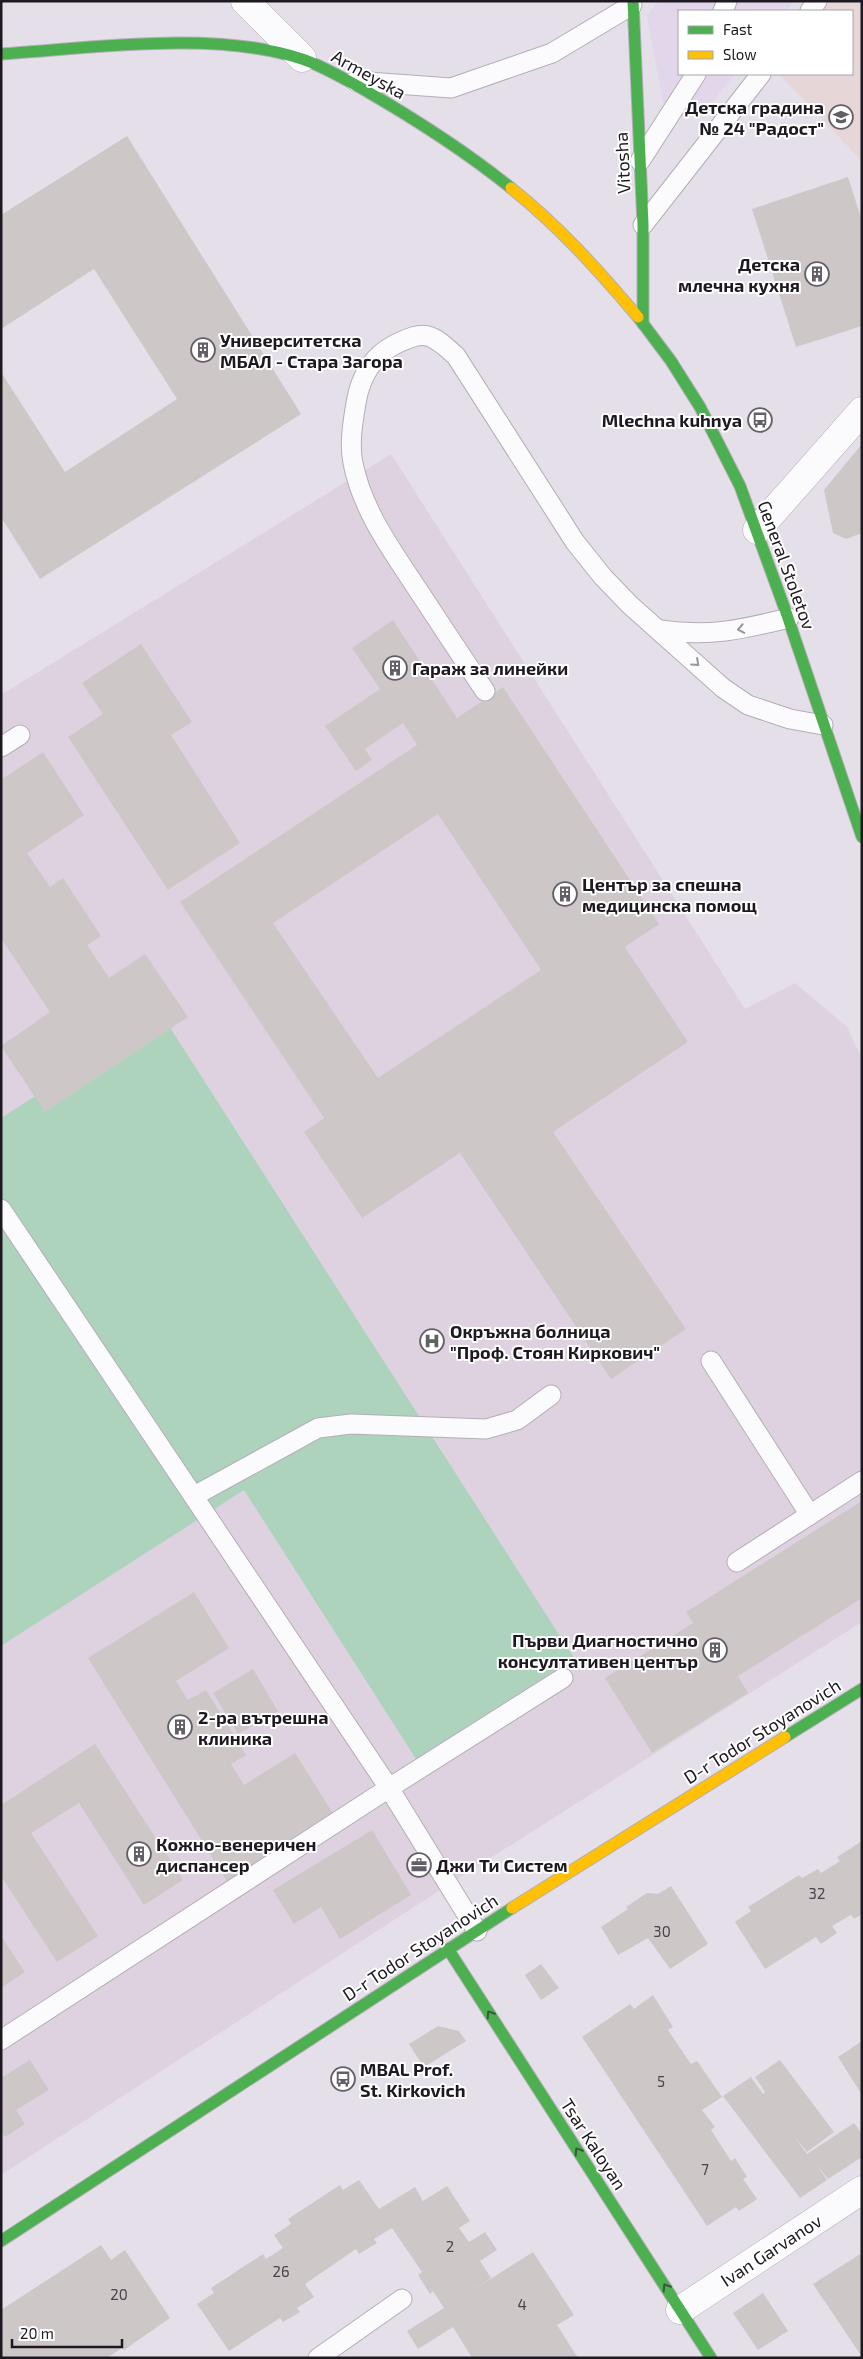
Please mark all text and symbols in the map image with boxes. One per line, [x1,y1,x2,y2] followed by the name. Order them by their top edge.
[678,10,853,75] legend
[723,20,753,38] text: Fast
[328,45,410,103] street label: Armeyska
[723,45,757,63] text: Slow
[685,96,824,139] place label: Детска градина № 24 "Радост"
[828,104,854,130] school or university icon: Детска градина № 24 "Радост"
[609,131,635,195] street label: Vitosha
[678,253,800,296] place label: Детска млечна кухня
[804,261,830,287] building icon: Детска млечна кухня
[220,329,403,372] place label: Университетска МБАЛ - Стара Загора
[190,337,216,363] building icon: Университетска МБАЛ - Стара Загора
[747,407,773,433] bus stop icon: Mlechna kuhnya
[602,409,742,431] place label: Mlechna kuhnya
[753,497,821,633] street label: General Stoletov
[737,623,746,634] one-way arrow
[382,655,408,681] building icon: Гараж за линейки
[412,657,568,679] place label: Гараж за линейки
[690,657,699,666] one-way arrow
[582,873,757,916] place label: Център за спешна медицинска помощ
[552,881,578,907] building icon: Център за спешна медицинска помощ
[450,1320,660,1363] place label: Окръжна болница "Проф. Стоян Киркович"
[419,1328,445,1354] hospital icon: Окръжна болница "Проф. Стоян Киркович"
[498,1629,698,1672] place label: Първи Диагностично консултативен център
[702,1637,728,1663] building icon: Първи Диагностично консултативен център
[680,1674,844,1788] street label: D-r Todor Stoyanovich
[198,1706,329,1749] place label: 2-ра вътрешна клиника
[167,1714,193,1740] building icon: 2-ра вътрешна клиника
[156,1833,316,1876] place label: Кожно-венеричен диспансер
[126,1841,152,1867] building icon: Кожно-венеричен диспансер
[406,1852,432,1878] office icon: Джи Ти Систем
[436,1854,568,1876] place label: Джи Ти Систем
[809,1884,825,1902] house number: 32
[338,1889,502,2005] street label: D-r Todor Stoyanovich
[653,1922,671,1940] house number: 30
[487,2010,496,2020] one-way arrow
[360,2058,466,2101] place label: MBAL Prof. St. Kirkovich
[330,2066,356,2092] bus stop icon: MBAL Prof. St. Kirkovich
[657,2072,665,2090] house number: 5
[556,2094,632,2194] street label: Tsar Kaloyan
[574,2147,584,2156] one-way arrow
[701,2160,709,2178] house number: 7
[716,2209,826,2291] street label: Ivan Garvanov
[446,2237,454,2255] house number: 2
[272,2262,290,2280] house number: 26
[662,2284,672,2293] one-way arrow
[110,2285,128,2303] house number: 20
[517,2295,527,2313] house number: 4
[12,2316,122,2348] scale bar
[20,2324,54,2342] text: 20 m

